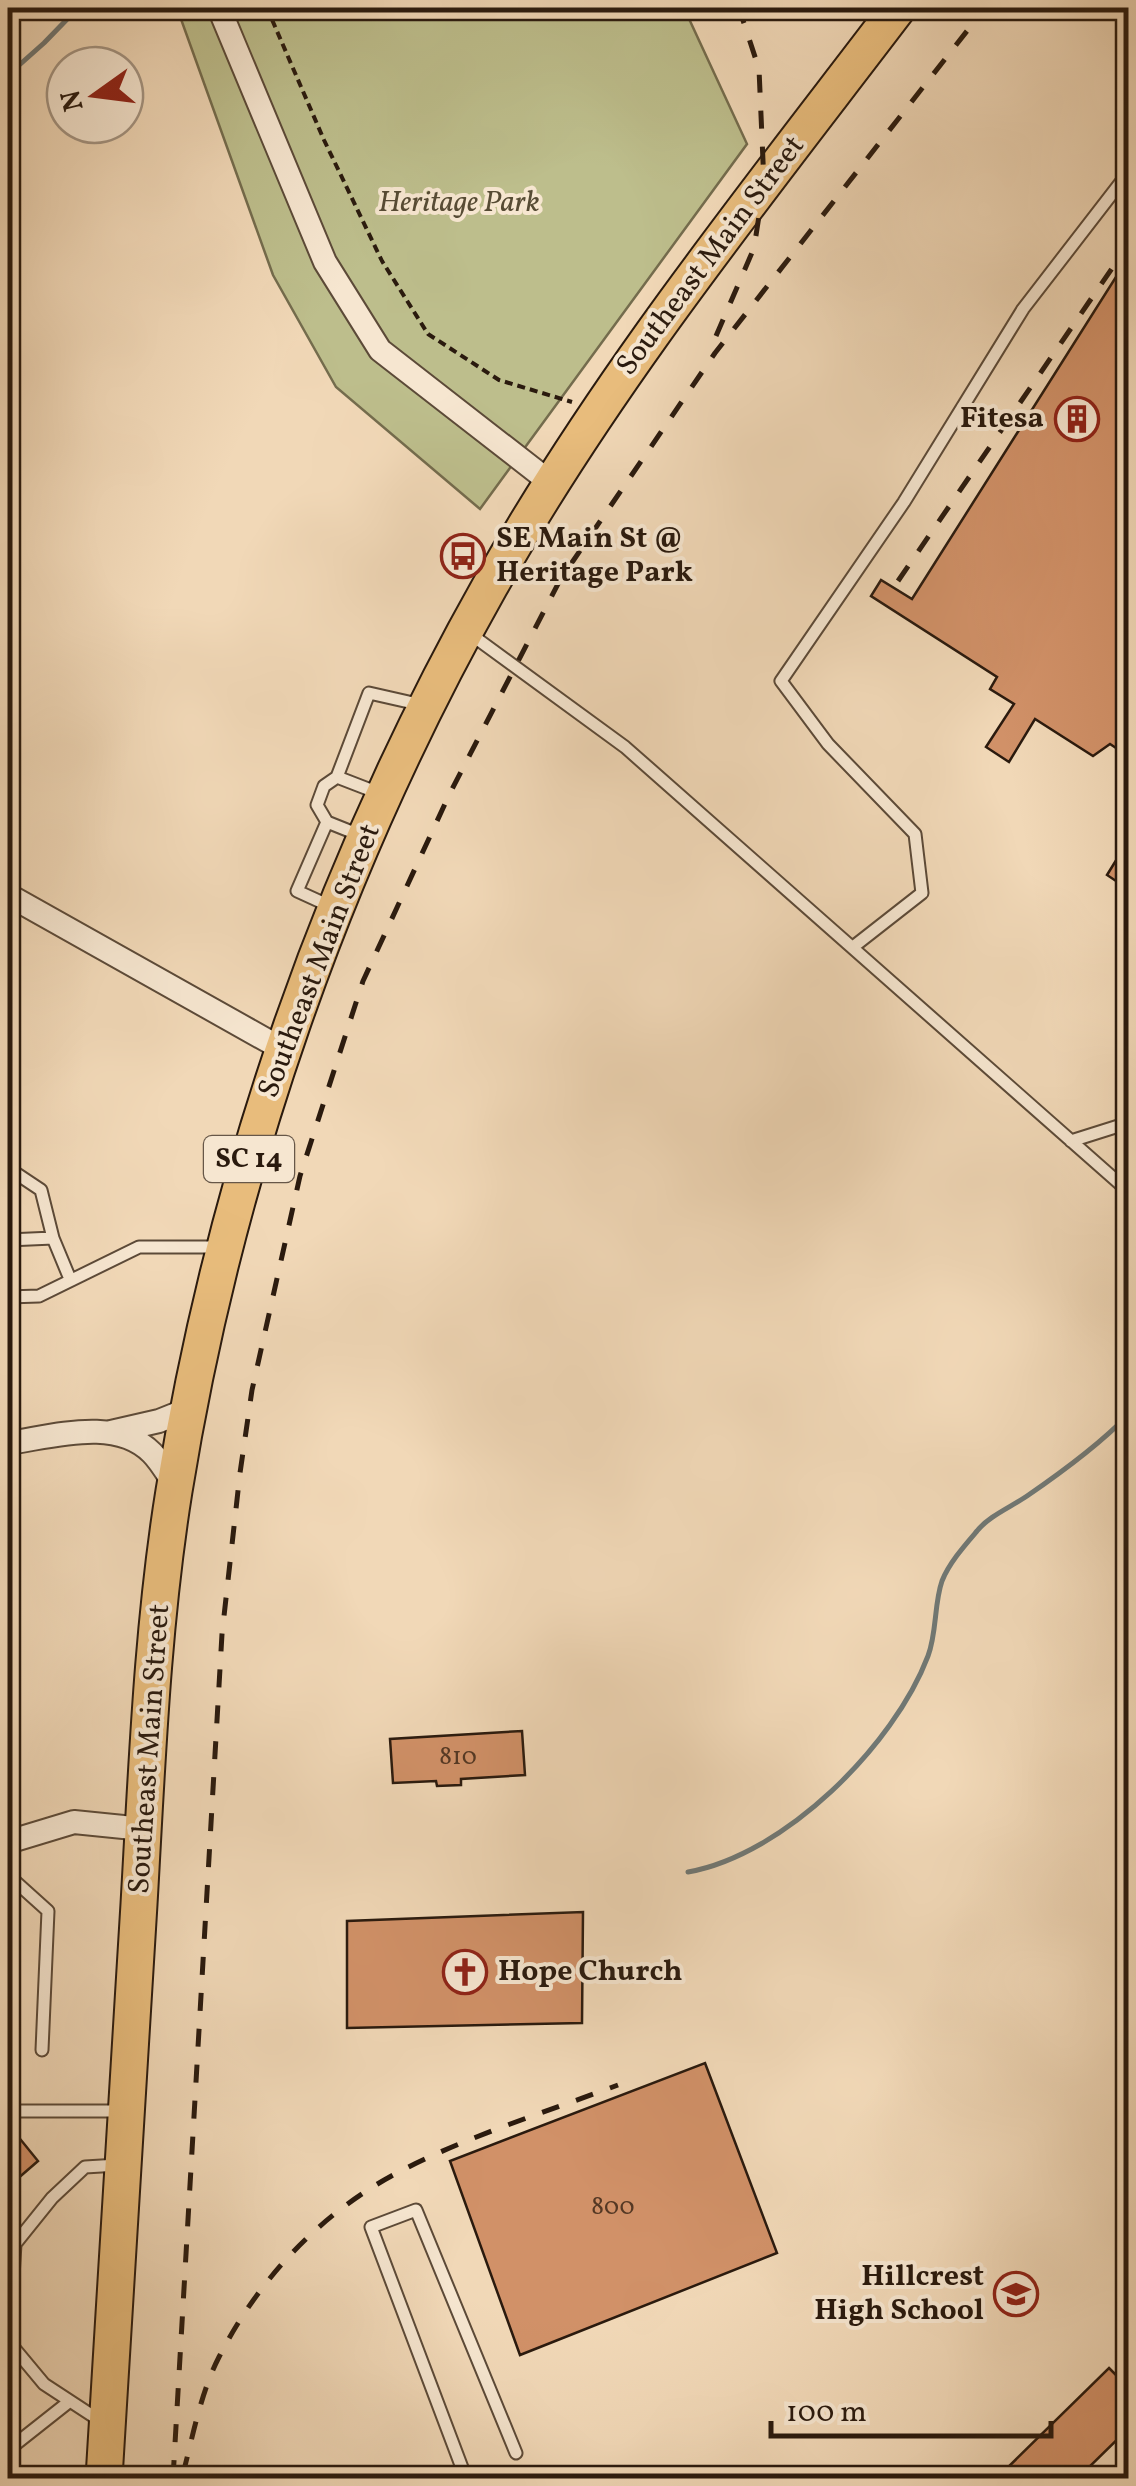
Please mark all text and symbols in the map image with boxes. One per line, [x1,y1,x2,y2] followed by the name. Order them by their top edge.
[45,45,145,145] north arrow
[52,86,95,115] text: N
[607,127,815,385] street label: Southeast Main Street
[378,182,540,224] park label: Heritage Park
[1054,396,1100,442] building icon: Fitesa
[960,398,1044,440] place label: Fitesa
[496,518,693,594] place label: SE Main St @ Heritage Park
[440,533,486,579] bus stop icon: SE Main St @ Heritage Park
[248,818,392,1104] street label: Southeast Main Street
[204,1136,294,1182] road number: SC 14
[119,1602,181,1896] street label: Southeast Main Street
[439,1740,477,1775] house number: 810
[442,1949,488,1995] church icon: Hope Church
[498,1951,683,1993] place label: Hope Church
[591,2190,635,2225] house number: 800
[814,2256,984,2332] place label: Hillcrest High School
[993,2271,1039,2317] school or university icon: Hillcrest High School
[771,2376,1051,2438] scale bar
[786,2392,867,2434] text: 100 m

